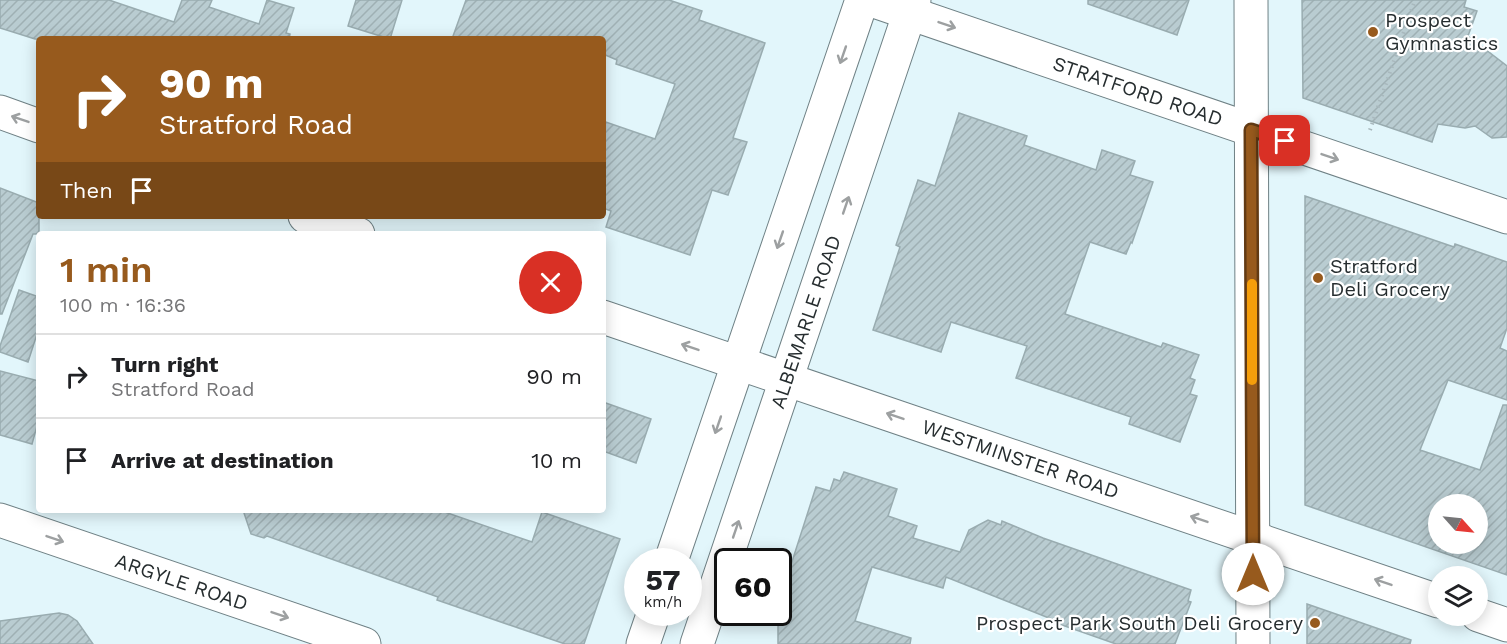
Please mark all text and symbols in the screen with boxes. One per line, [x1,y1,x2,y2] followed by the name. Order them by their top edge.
[1385,8,1498,55] place label: Prospect Gymnastics
[937,20,956,31] one-way arrow
[1366,25,1380,39] marker: Prospect Gymnastics
[837,45,848,64] one-way arrow
[1050,51,1226,131] street label: STRATFORD ROAD
[159,59,263,108] text: 90 m
[60,60,138,138] icon: right
[159,109,353,141] text: Stratford Road
[10,113,29,124] one-way arrow
[1259,115,1310,166] pin
[1268,124,1301,157] icon: arrive
[1320,152,1338,163] one-way arrow
[125,174,158,207] icon: arrive
[60,178,113,203] text: Then
[841,196,852,215] one-way arrow
[774,230,785,249] one-way arrow
[765,232,846,412] street label: ALBEMARLE ROAD
[60,249,152,291] text: 1 min
[519,251,582,314] button: close
[1330,254,1450,301] place label: Stratford Deli Grocery
[1311,271,1325,285] marker: Stratford Deli Grocery
[60,293,186,317] text: 100 m · 16:36
[681,340,700,351] one-way arrow
[111,352,218,377] text: Turn right
[60,360,93,393] icon: right
[526,364,582,389] text: 90 m
[111,377,255,401] text: Stratford Road
[886,410,905,421] one-way arrow
[919,414,1122,504] street label: WESTMINSTER ROAD
[711,415,722,434] one-way arrow
[60,444,93,477] icon: arrive
[111,448,334,473] text: Arrive at destination
[531,448,582,473] text: 10 m
[1428,494,1488,554] north arrow
[1428,494,1488,626] map controls
[1190,513,1209,524] one-way arrow
[732,520,743,539] one-way arrow
[45,535,64,546] one-way arrow
[1221,542,1285,606] position arrow
[112,548,251,616] street label: ARGYLE ROAD
[714,548,792,626] speed limit sign: 60
[646,562,680,597] text: 57
[1428,566,1488,626] button: layers
[1374,576,1393,587] one-way arrow
[644,593,682,611] text: km/h
[270,611,289,622] one-way arrow
[976,611,1304,635] place label: Prospect Park South Deli Grocery
[1308,616,1322,630] marker: Prospect Park South Deli Grocery

